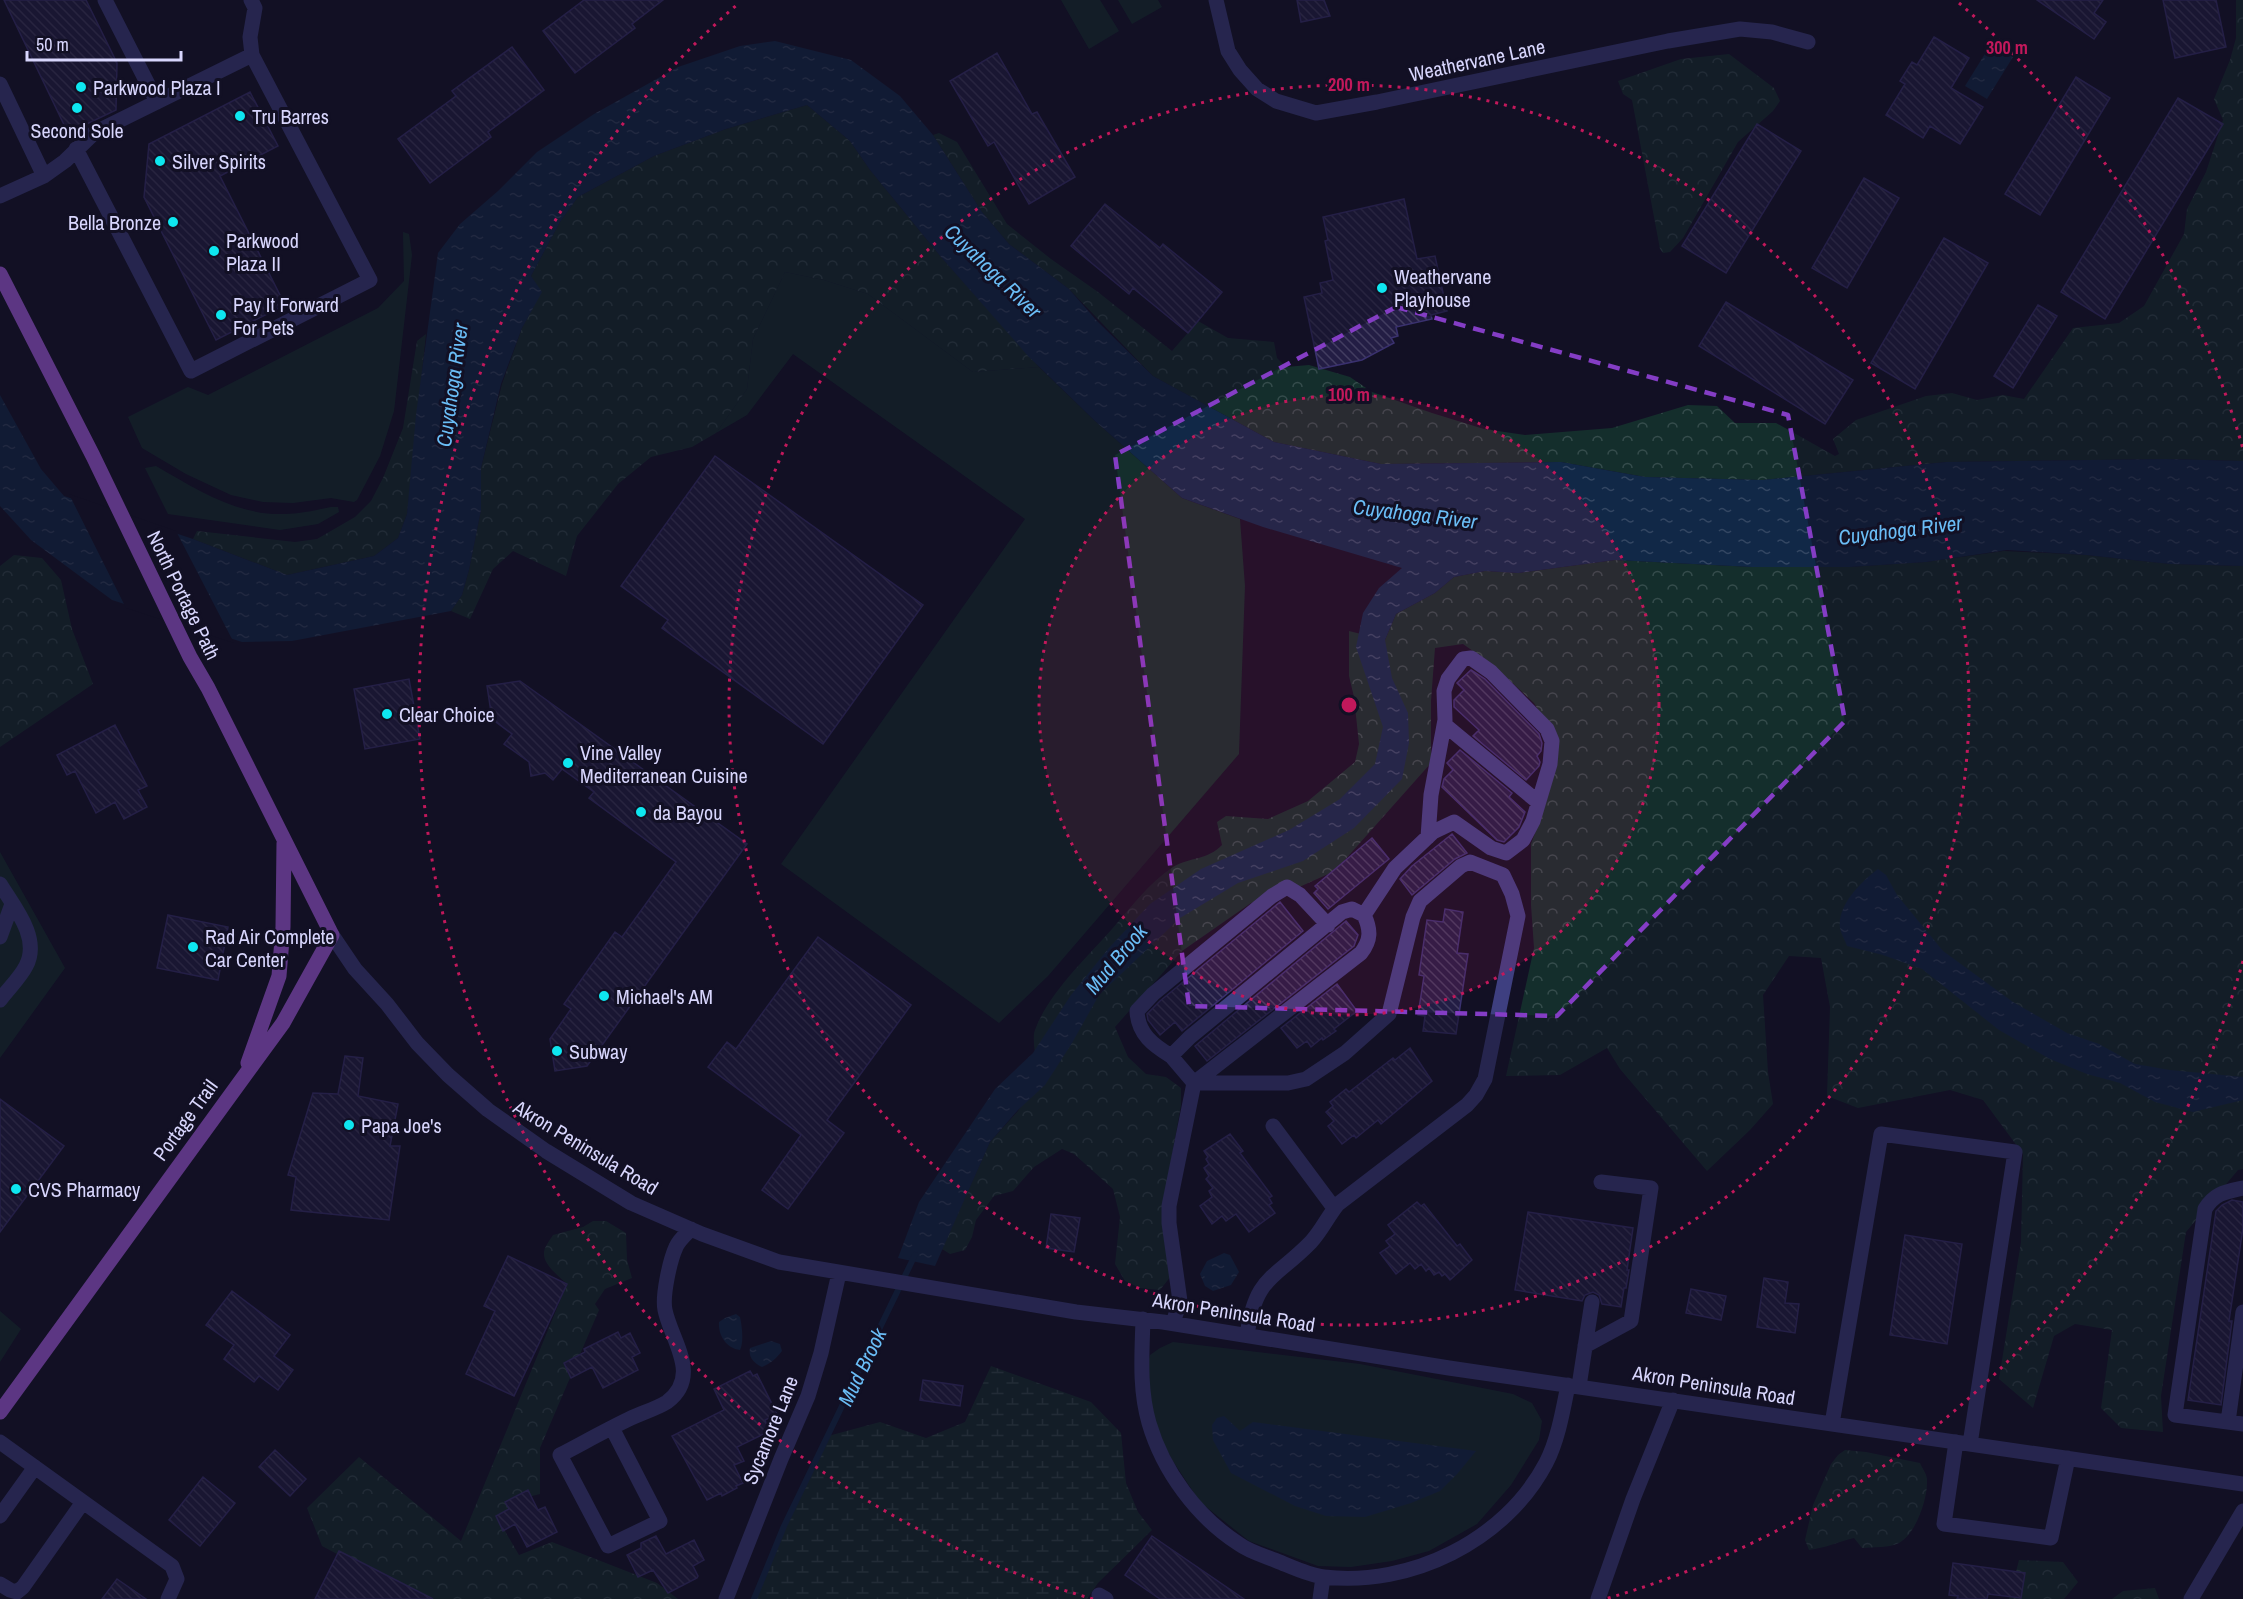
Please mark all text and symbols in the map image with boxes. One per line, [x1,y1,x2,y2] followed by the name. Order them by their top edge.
[27,24,182,62] scale bar
[36,32,69,57] text: 50 m
[1407,32,1547,88] street label: Weathervane Lane
[1986,35,2028,60] text: 300 m
[1328,72,1370,97] text: 200 m
[93,74,221,101] place label: Parkwood Plaza I
[74,80,88,94] marker: Parkwood Plaza I
[70,101,84,115] marker: Second Sole
[252,103,329,130] place label: Tru Barres
[233,109,247,123] marker: Tru Barres
[31,117,124,144] place label: Second Sole
[172,148,266,175] place label: Silver Spirits
[153,154,167,168] marker: Silver Spirits
[68,209,161,236] place label: Bella Bronze
[166,215,180,229] marker: Bella Bronze
[938,217,1049,326] water label: Cuyahoga River
[226,227,299,277] place label: Parkwood Plaza II
[207,244,221,258] marker: Parkwood Plaza II
[1394,263,1491,313] place label: Weathervane Playhouse
[1375,281,1389,295] marker: Weathervane Playhouse
[233,291,339,341] place label: Pay It Forward For Pets
[214,308,228,322] marker: Pay It Forward For Pets
[429,320,475,449] water label: Cuyahoga River
[1328,382,1370,407] text: 100 m
[1351,492,1480,536] water label: Cuyahoga River
[1836,508,1965,552] water label: Cuyahoga River
[141,526,227,664] street label: North Portage Path
[1339,695,1359,715] centre of rings
[399,701,495,728] place label: Clear Choice
[380,707,394,721] marker: Clear Choice
[580,739,748,789] place label: Vine Valley Mediterranean Cuisine
[561,756,575,770] marker: Vine Valley Mediterranean Cuisine
[653,799,722,826] place label: da Bayou
[634,805,648,819] marker: da Bayou
[1078,917,1155,1000] water label: Mud Brook
[205,923,334,973] place label: Rad Air Complete Car Center
[186,940,200,954] marker: Rad Air Complete Car Center
[616,983,713,1010] place label: Michael's AM
[597,989,611,1003] marker: Michael's AM
[569,1038,628,1065] place label: Subway
[550,1044,564,1058] marker: Subway
[146,1074,224,1166] street label: Portage Trail
[508,1093,663,1201] street label: Akron Peninsula Road
[361,1112,442,1139] place label: Papa Joe's
[342,1118,356,1132] marker: Papa Joe's
[28,1176,141,1203] place label: CVS Pharmacy
[9,1182,23,1196] marker: CVS Pharmacy
[1150,1286,1317,1338] street label: Akron Peninsula Road
[831,1322,894,1411] water label: Mud Brook
[1630,1359,1797,1411] street label: Akron Peninsula Road
[736,1372,804,1488] street label: Sycamore Lane

